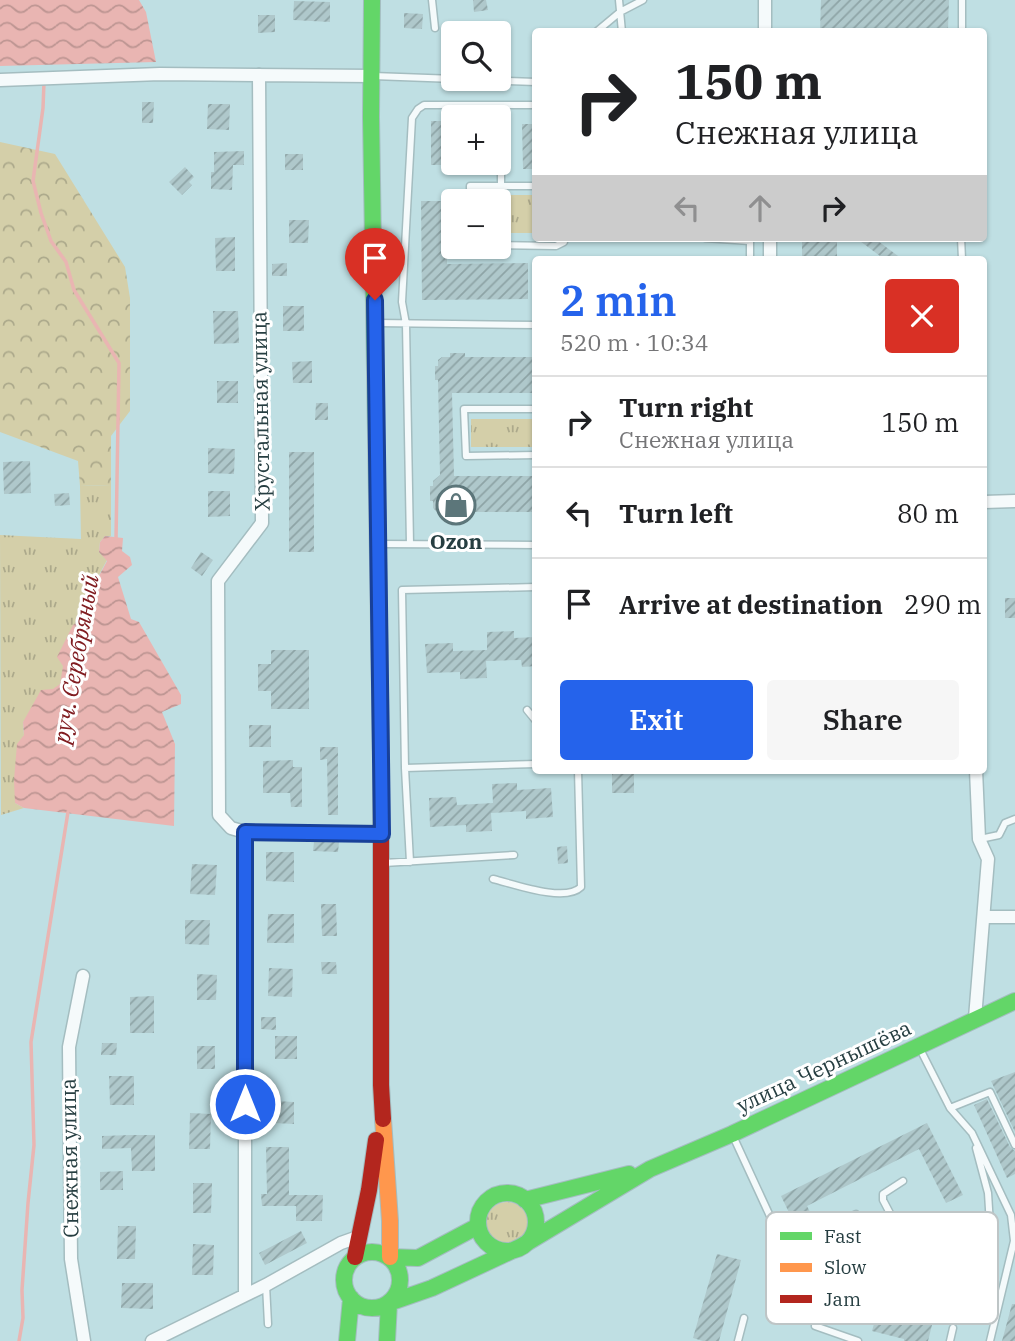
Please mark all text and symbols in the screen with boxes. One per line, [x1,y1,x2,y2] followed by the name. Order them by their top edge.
[441,21,511,259] map controls
[441,21,511,91] button: search
[675,49,822,112] text: 150 m
[560,56,651,147] icon: right
[441,105,511,175] button: +
[675,111,919,153] text: Снежная улица
[441,189,511,259] button: −
[668,189,706,227] icon: left
[741,189,779,227] icon: ahead
[814,189,852,227] icon: right
[345,228,405,300] pin
[356,239,394,277] icon: arrive
[560,273,677,328] text: 2 min
[885,279,959,353] button: close
[244,311,276,511] street label: Хрустальная улица
[560,327,709,357] text: 520 m · 10:34
[619,390,753,424] text: Turn right
[560,403,598,441] icon: right
[881,405,959,439] text: 150 m
[619,424,794,454] text: Снежная улица
[435,484,477,526] shop icon: Ozon
[560,494,598,532] icon: left
[619,496,733,530] text: Turn left
[897,496,959,530] text: 80 m
[430,527,482,555] place label: Ozon
[45,572,105,748] water label: руч. Серебряный
[560,585,598,623] icon: arrive
[619,587,883,621] text: Arrive at destination
[904,587,982,621] text: 290 m
[560,680,753,760] button: Exit
[767,680,959,760] button: Share
[732,1013,916,1119] street label: улица Чернышёва
[208,1067,282,1141] position arrow
[54,1078,84,1238] street label: Снежная улица
[766,1212,998,1324] legend
[824,1224,862,1248] text: Fast
[824,1255,866,1279] text: Slow
[824,1287,861,1311] text: Jam

